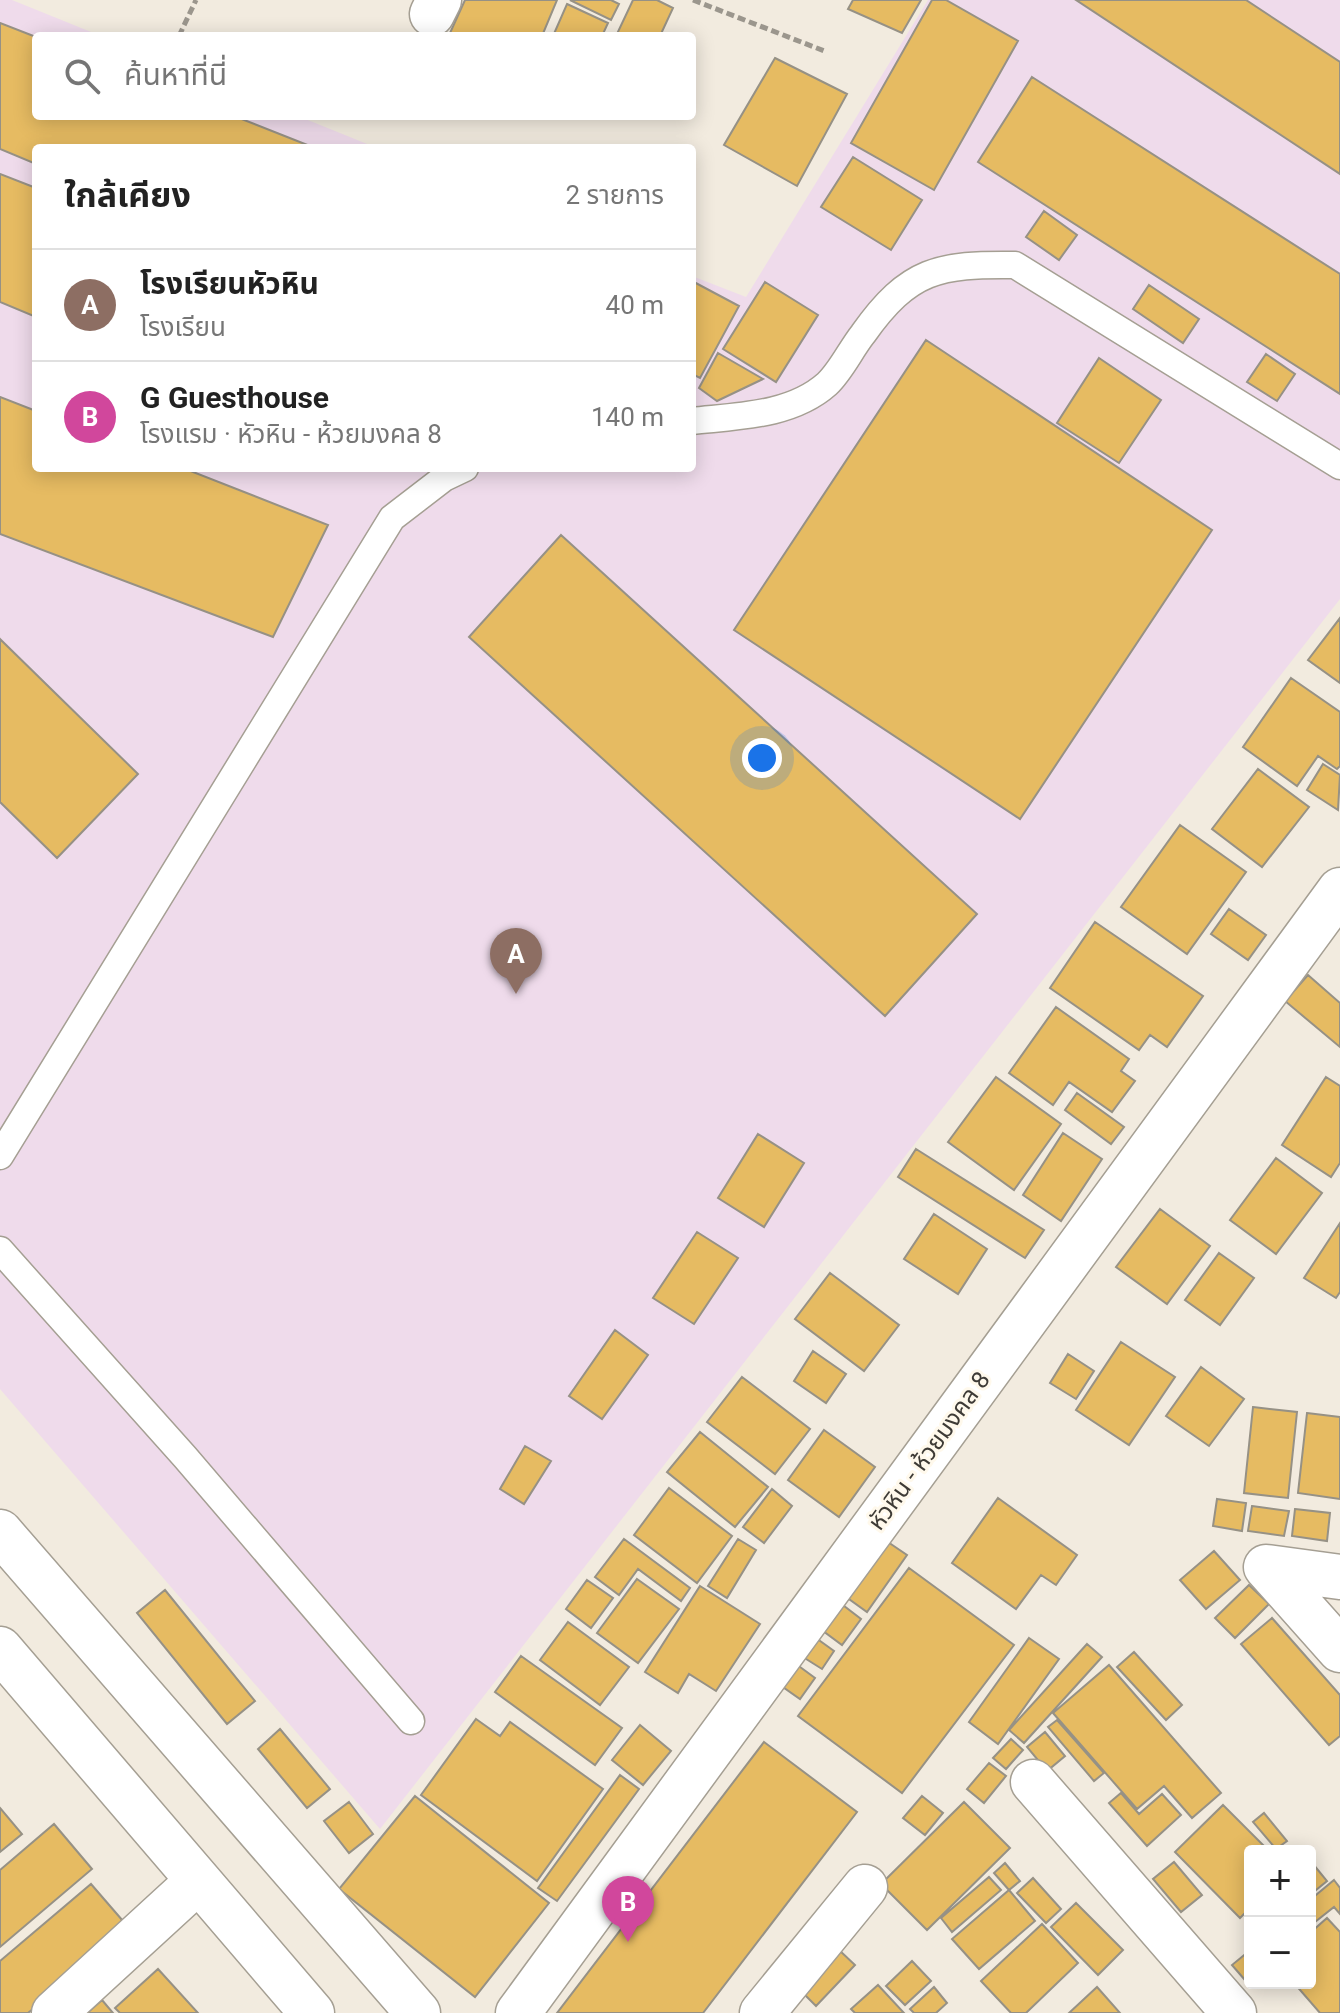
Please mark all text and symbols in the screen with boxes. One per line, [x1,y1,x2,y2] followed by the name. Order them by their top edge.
[32,32,696,120] search box
[60,54,104,98] icon: search
[124,57,227,92] text: ค้นหาที่นี่
[64,175,191,215] text: ใกล้เคียง
[565,180,664,210] text: 2 รายการ
[140,266,319,301] text: โรงเรียนหัวหิน
[81,290,99,320] text: A
[606,290,664,320] text: 40 m
[140,312,226,342] text: โรงเรียน
[140,380,329,415] text: G Guesthouse
[82,402,98,432] text: B
[591,402,664,432] text: 140 m
[140,419,442,449] text: โรงแรม · หัวหิน - ห้วยมงคล 8
[742,738,782,778] your location
[490,928,542,994] pin: A
[862,1366,996,1536] street label: หัวหิน - ห้วยมงคล 8
[1244,1845,1316,1989] map controls
[1244,1845,1316,1917] button: +
[602,1876,654,1942] pin: B
[1244,1917,1316,1989] button: −

